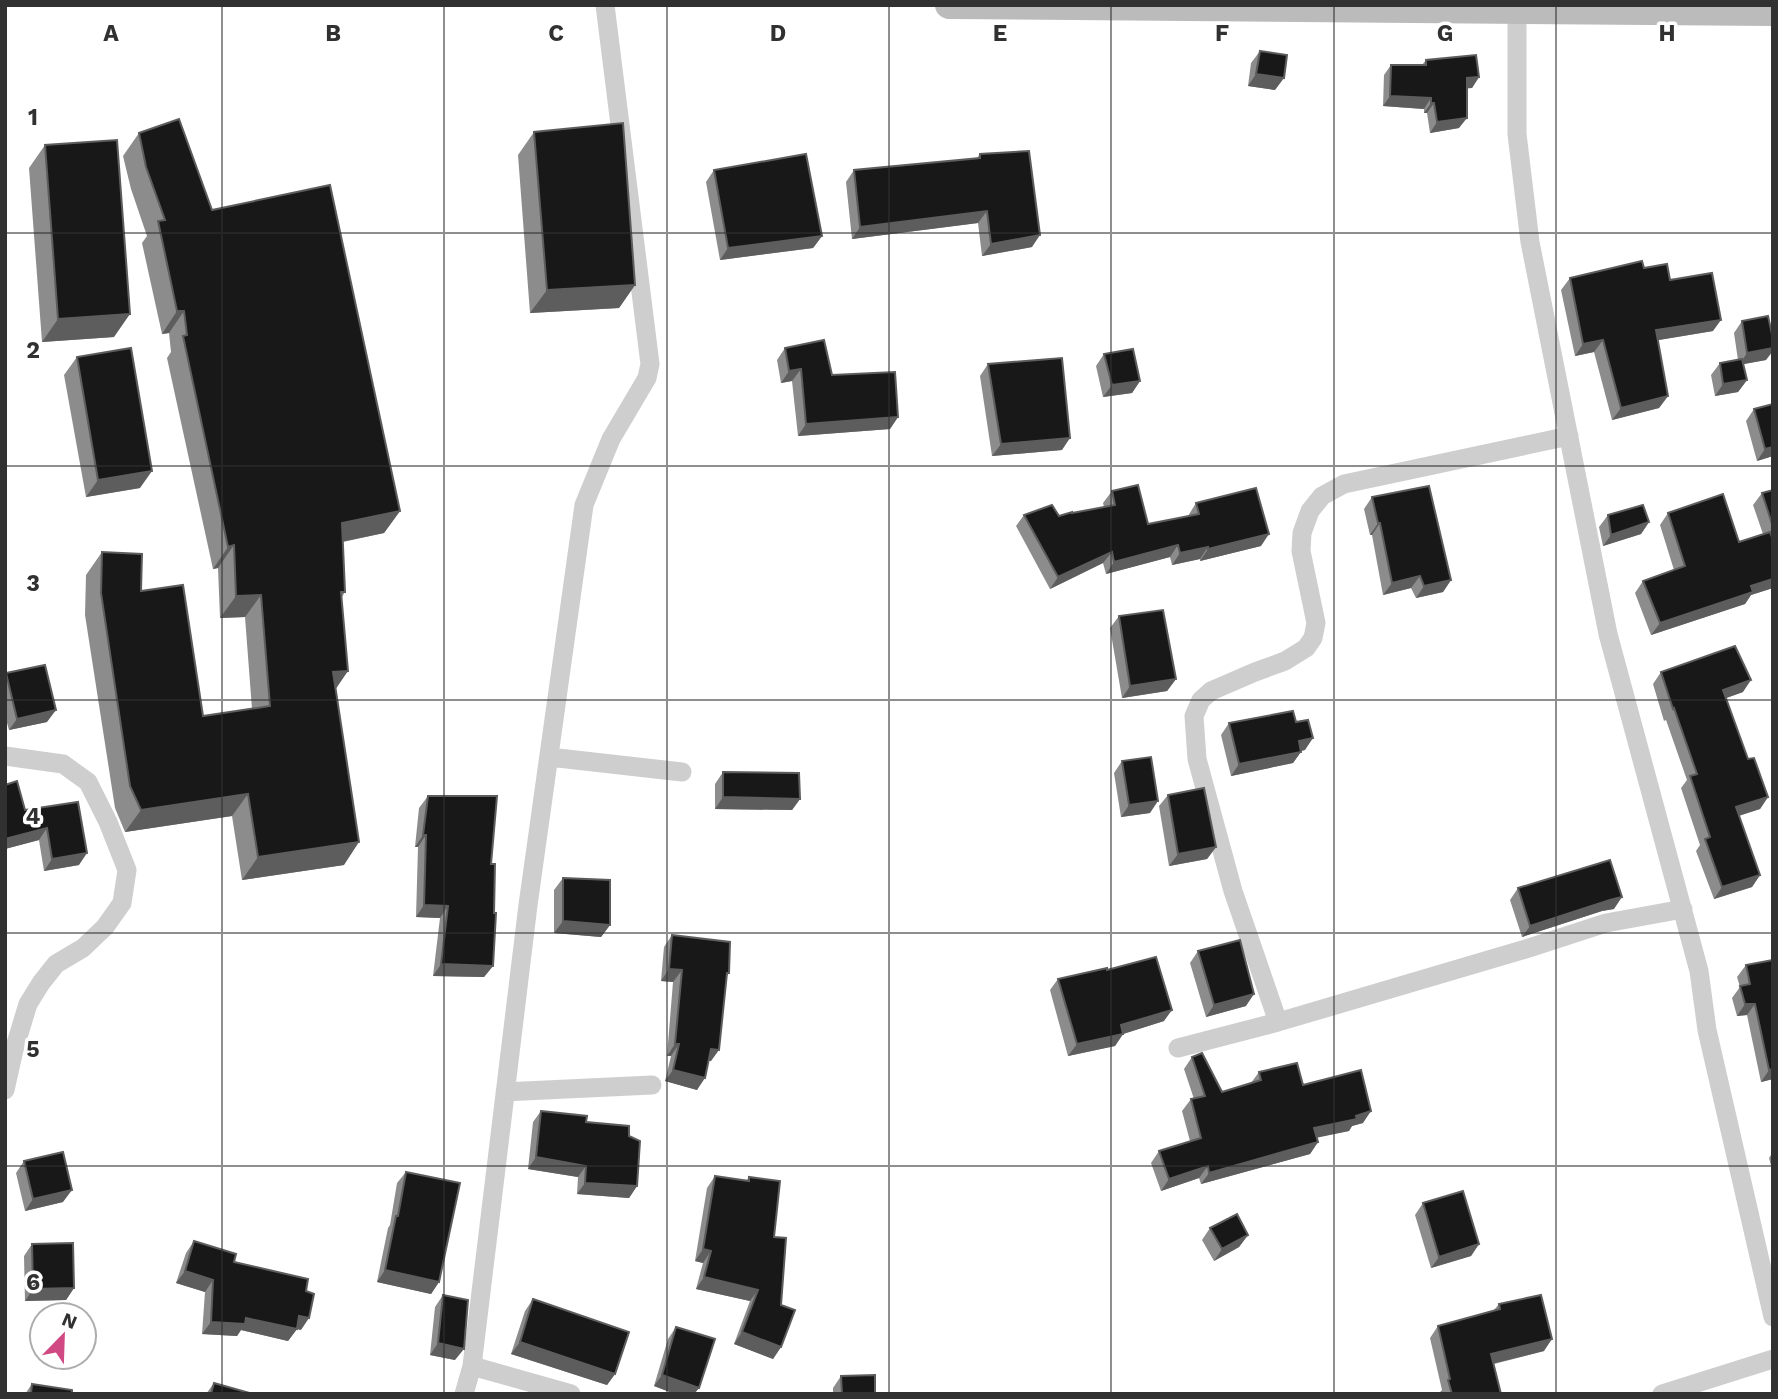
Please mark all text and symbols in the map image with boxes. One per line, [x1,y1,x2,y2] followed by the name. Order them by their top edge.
[103,20,119,47] text: A
[325,20,341,47] text: B
[548,20,564,47] text: C
[770,20,786,47] text: D
[993,20,1007,47] text: E
[1215,20,1229,47] text: F
[1437,20,1453,47] text: G
[1658,20,1676,47] text: H
[28,104,38,131] text: 1
[26,337,40,364] text: 2
[26,570,40,597] text: 3
[26,803,41,830] text: 4
[26,1036,40,1063] text: 5
[26,1269,40,1296] text: 6
[28,1301,98,1371] north arrow
[58,1307,80,1334] text: N

